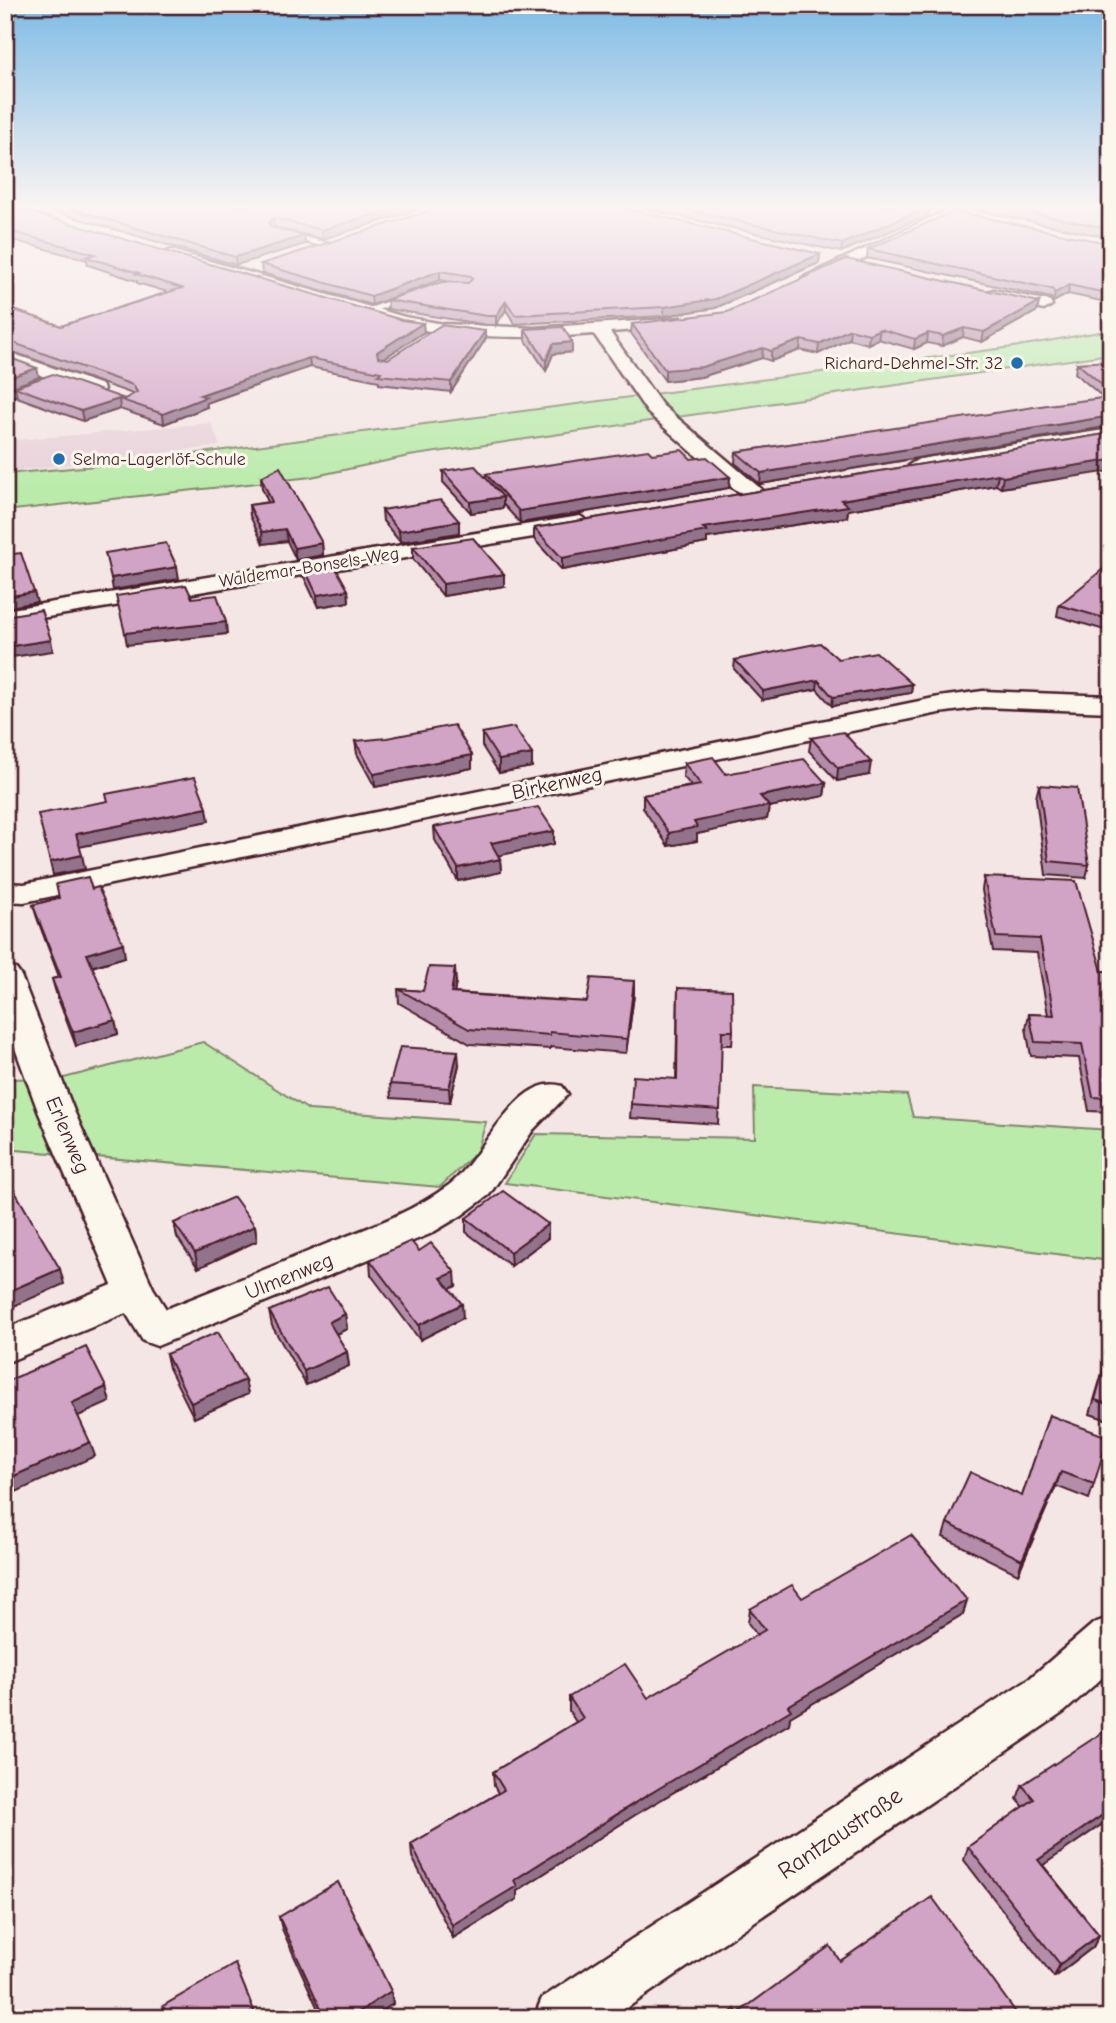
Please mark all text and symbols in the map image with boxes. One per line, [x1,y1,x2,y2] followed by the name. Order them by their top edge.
[824,353,1003,374] place label: Richard-Dehmel-Str. 32
[1009,355,1025,371] marker: Richard-Dehmel-Str. 32
[73,449,246,470] place label: Selma-Lagerlöf-Schule
[51,451,67,467] marker: Selma-Lagerlöf-Schule
[217,543,401,592] street label: Waldemar-Bonsels-Weg
[510,762,604,804] street label: Birkenweg
[41,1093,95,1177] street label: Erlenweg
[242,1248,336,1304] street label: Ulmenweg
[772,1781,908,1885] street label: Rantzaustraße

